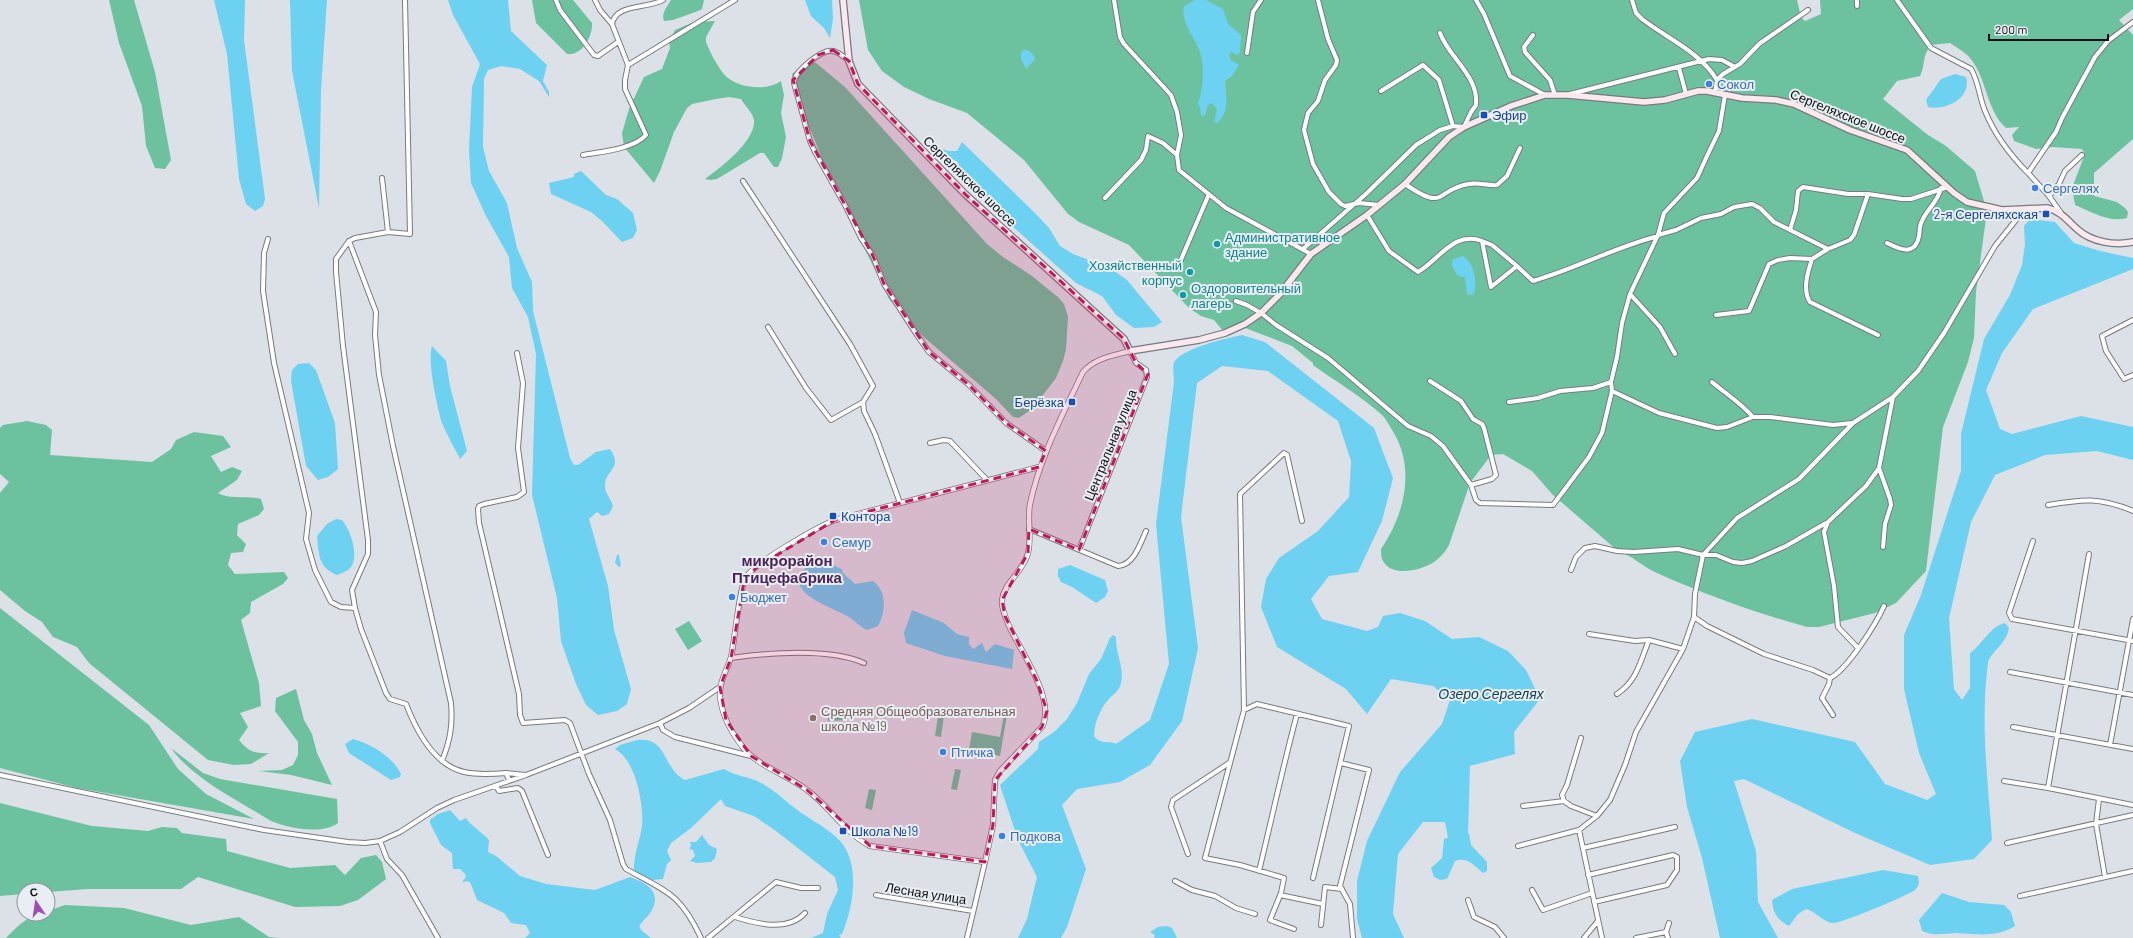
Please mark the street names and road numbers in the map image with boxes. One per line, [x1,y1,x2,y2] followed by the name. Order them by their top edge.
[1788,85,1908,147] street label: Сергеляхское шоссе
[920,132,1020,230] street label: Сергеляхское шоссе
[1080,386,1140,503] street label: Центральная улица
[884,879,969,907] street label: Лесная улица

